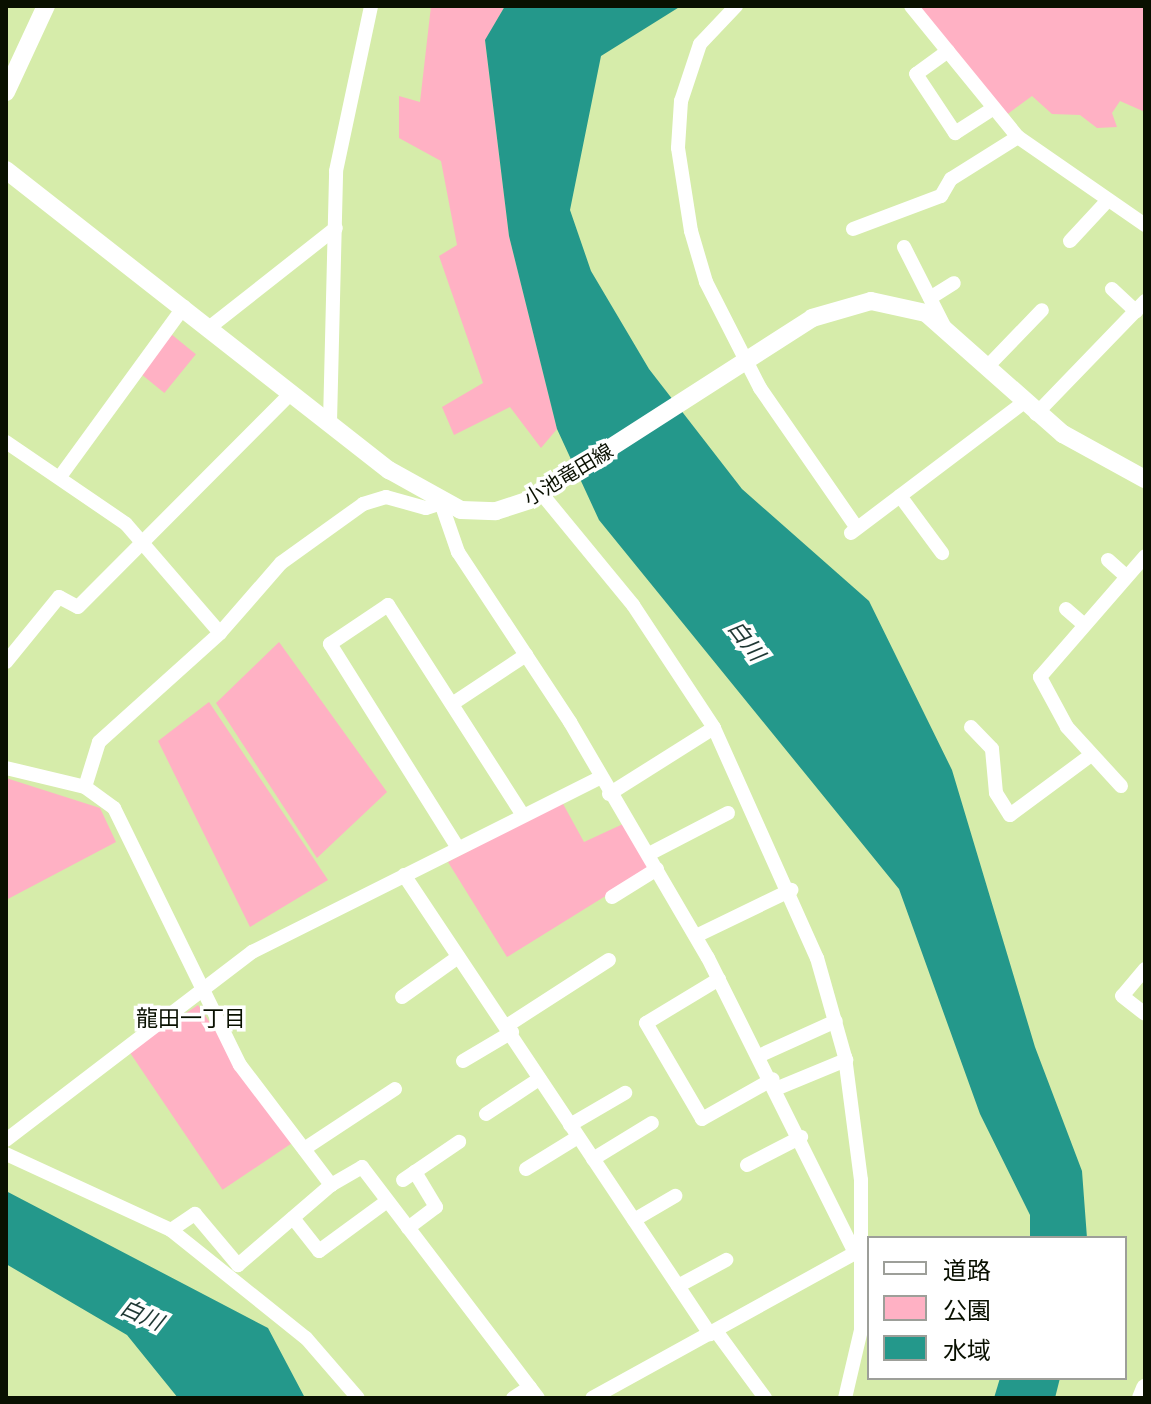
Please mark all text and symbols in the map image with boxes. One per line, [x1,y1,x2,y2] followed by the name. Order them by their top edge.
[519,438,617,510] street label: 小池竜田線
[723,614,771,666] water label: 白川
[136,1005,246,1031] district label: 龍田一丁目
[867,1236,1127,1380] legend
[943,1253,991,1286] text: 道路
[117,1293,167,1335] water label: 白川
[943,1293,991,1326] text: 公園
[943,1333,991,1366] text: 水域

